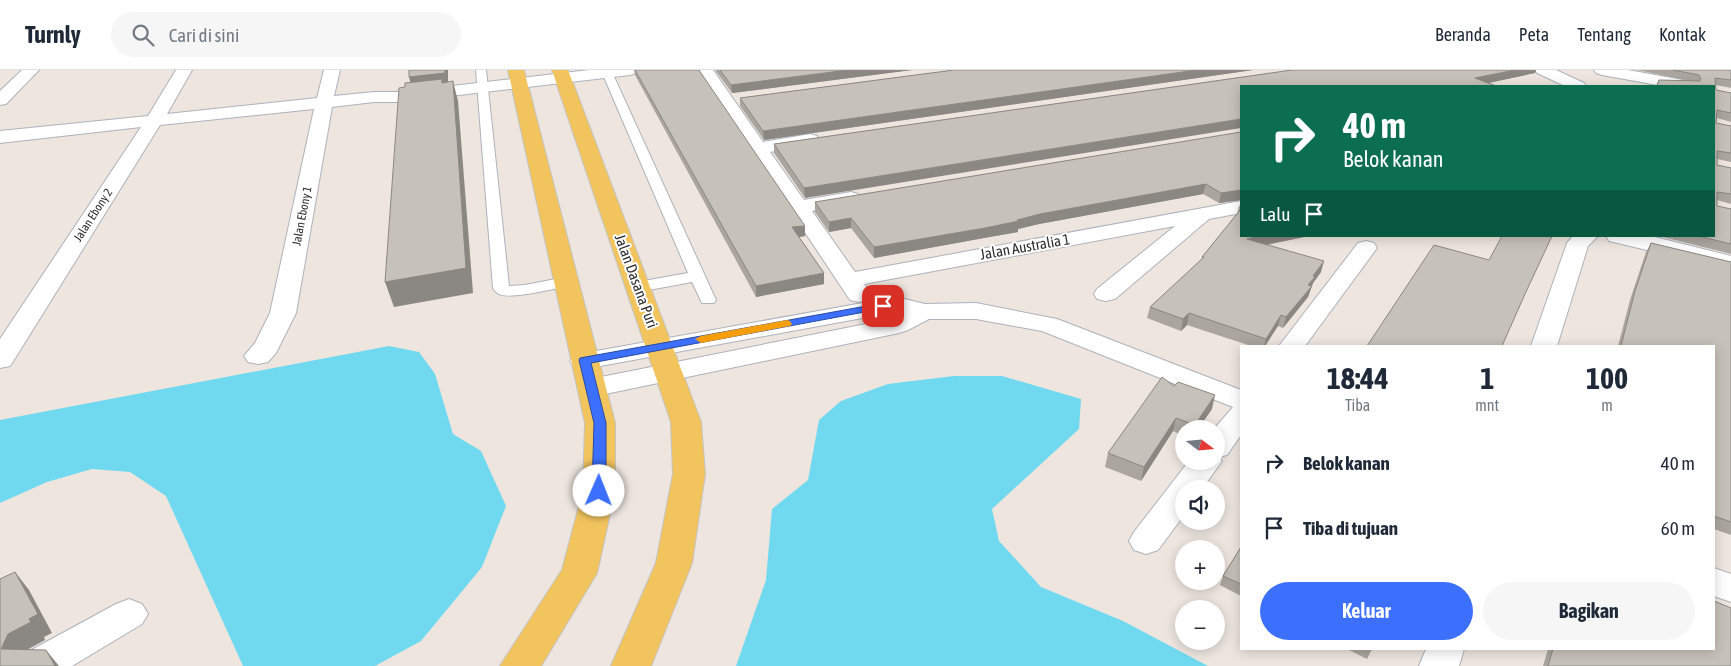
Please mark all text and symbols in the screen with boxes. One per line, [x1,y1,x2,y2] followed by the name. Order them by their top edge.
[111,12,461,57] search box
[25,21,81,48] text: Turnly
[129,21,157,49] icon: search
[169,24,239,46] text: Cari di sini
[1435,24,1491,45] text: Beranda
[1519,24,1549,45] text: Peta
[1577,24,1631,45] text: Tentang
[1659,24,1706,45] text: Kontak
[1260,105,1325,170] icon: right
[1343,105,1406,145] text: 40 m
[1343,146,1444,172] text: Belok kanan
[289,185,315,247] street label: Jalan Ebony 1
[71,186,115,244] street label: Jalan Ebony 2
[1300,200,1328,228] icon: arrive
[1260,203,1290,225] text: Lalu
[979,230,1071,263] street label: Jalan Australia 1
[612,232,661,330] street label: Jalan Dasana Puri
[862,285,904,327] pin
[869,292,897,320] icon: arrive
[1327,361,1389,395] text: 18:44
[1480,361,1494,395] text: 1
[1586,361,1628,395] text: 100
[1345,396,1370,414] text: Tiba
[1475,396,1499,414] text: mnt
[1601,396,1613,414] text: m
[1175,420,1225,470] north arrow
[1175,420,1225,650] map controls
[1260,449,1288,477] icon: right
[1303,452,1390,474] text: Belok kanan
[1661,452,1695,474] text: 40 m
[572,464,624,516] position arrow
[1175,480,1225,530] button: sound
[1260,514,1288,542] icon: arrive
[1303,517,1398,539] text: Tiba di tujuan
[1661,517,1695,539] text: 60 m
[1175,540,1225,590] button: +
[1260,582,1473,640] button: Keluar
[1483,582,1695,640] button: Bagikan
[1175,600,1225,650] button: −

